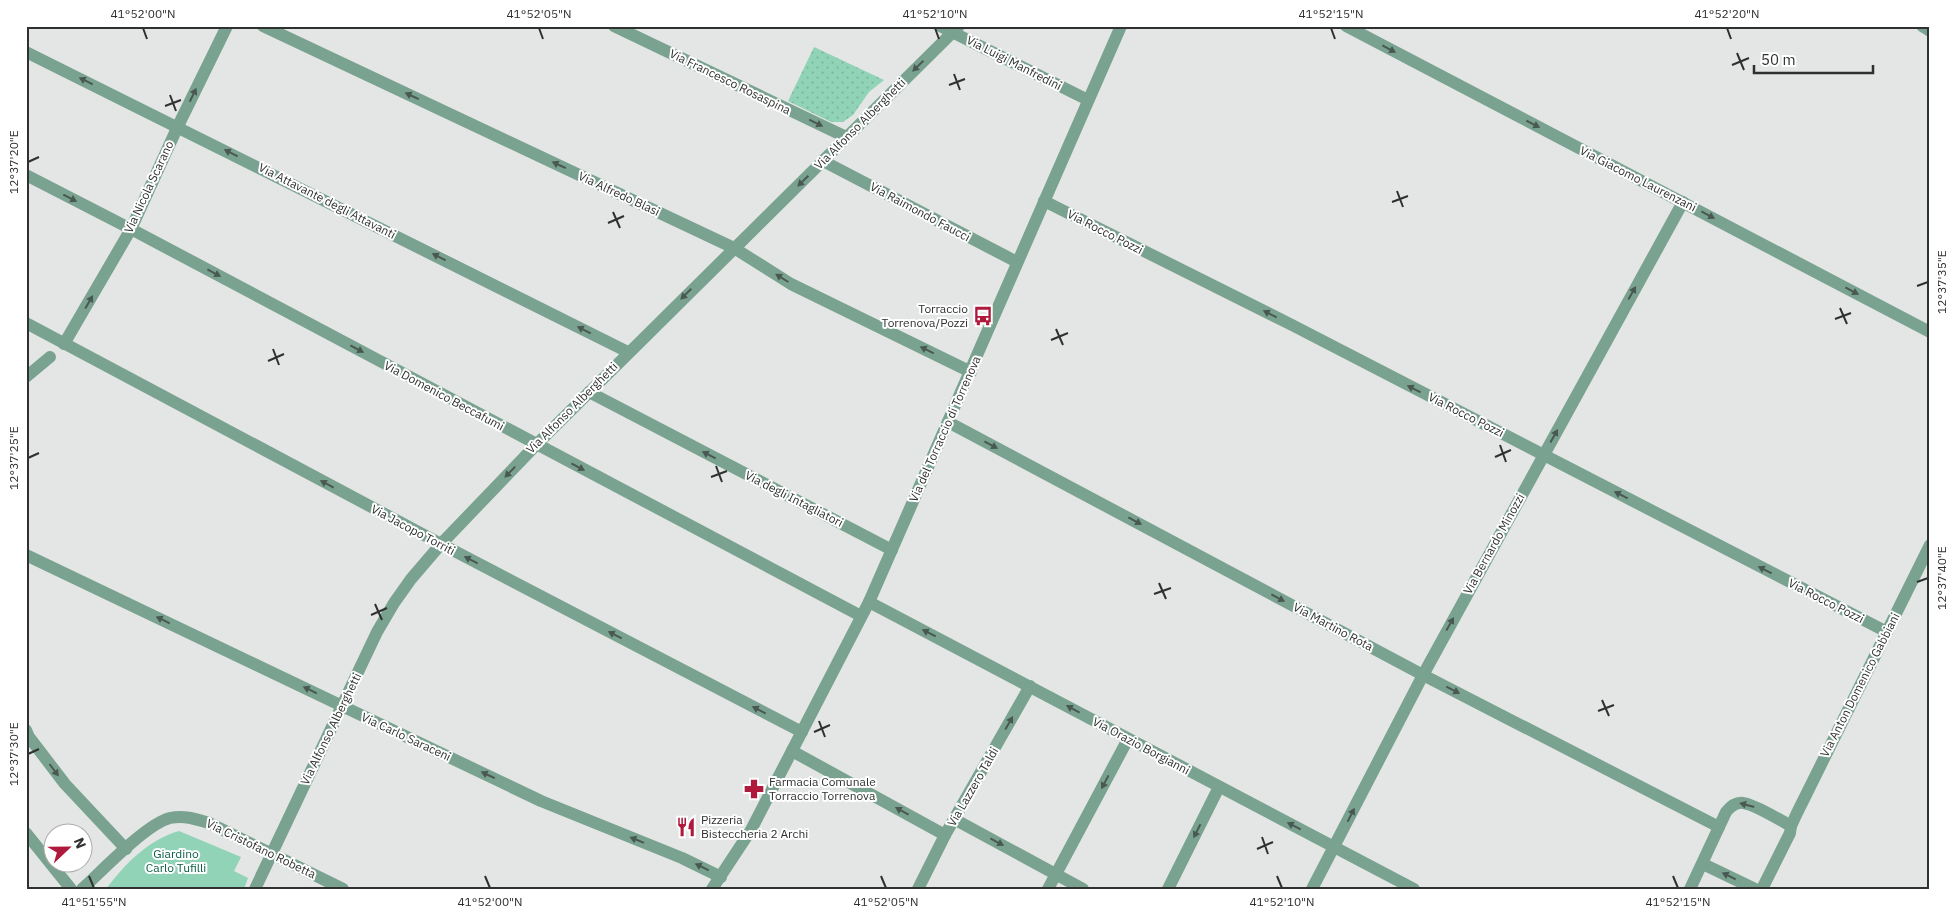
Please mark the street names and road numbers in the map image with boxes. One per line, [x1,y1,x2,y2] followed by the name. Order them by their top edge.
[964,32,1064,93] street label: Via Luigi Manfredini
[667,46,794,118] street label: Via Francesco Rosaspina
[811,75,908,172] street label: Via Alfonso Alberghetti
[121,138,177,235] street label: Via Nicola Scarano
[1577,143,1699,214] street label: Via Giacomo Laurenzani
[256,159,398,242] street label: Via Attavante degli Attavanti
[576,168,662,219] street label: Via Alfredo Blasi
[867,179,973,244] street label: Via Raimondo Faucci
[1065,206,1146,257] street label: Via Rocco Pozzi
[905,353,984,504] street label: Via del Torraccio di Torrenova
[382,358,507,434] street label: Via Domenico Beccafumi
[523,359,620,456] street label: Via Alfonso Alberghetti
[1426,389,1507,440] street label: Via Rocco Pozzi
[743,467,846,530] street label: Via degli Intagliatori
[1460,491,1527,597] street label: Via Bernardo Minozzi
[369,501,458,558] street label: Via Jacopo Torriti
[1786,575,1867,626] street label: Via Rocco Pozzi
[1291,599,1376,654] street label: Via Martino Rota
[1817,610,1902,759] street label: Via Anton Domenico Gabbiani
[297,670,364,787] street label: Via Alfonso Alberghetti
[359,709,453,764] street label: Via Carlo Saraceni
[1090,714,1192,778] street label: Via Orazio Borgianni
[944,744,1001,829] street label: Via Lazzero Taldi
[204,815,319,882] street label: Via Cristofano Robetta

